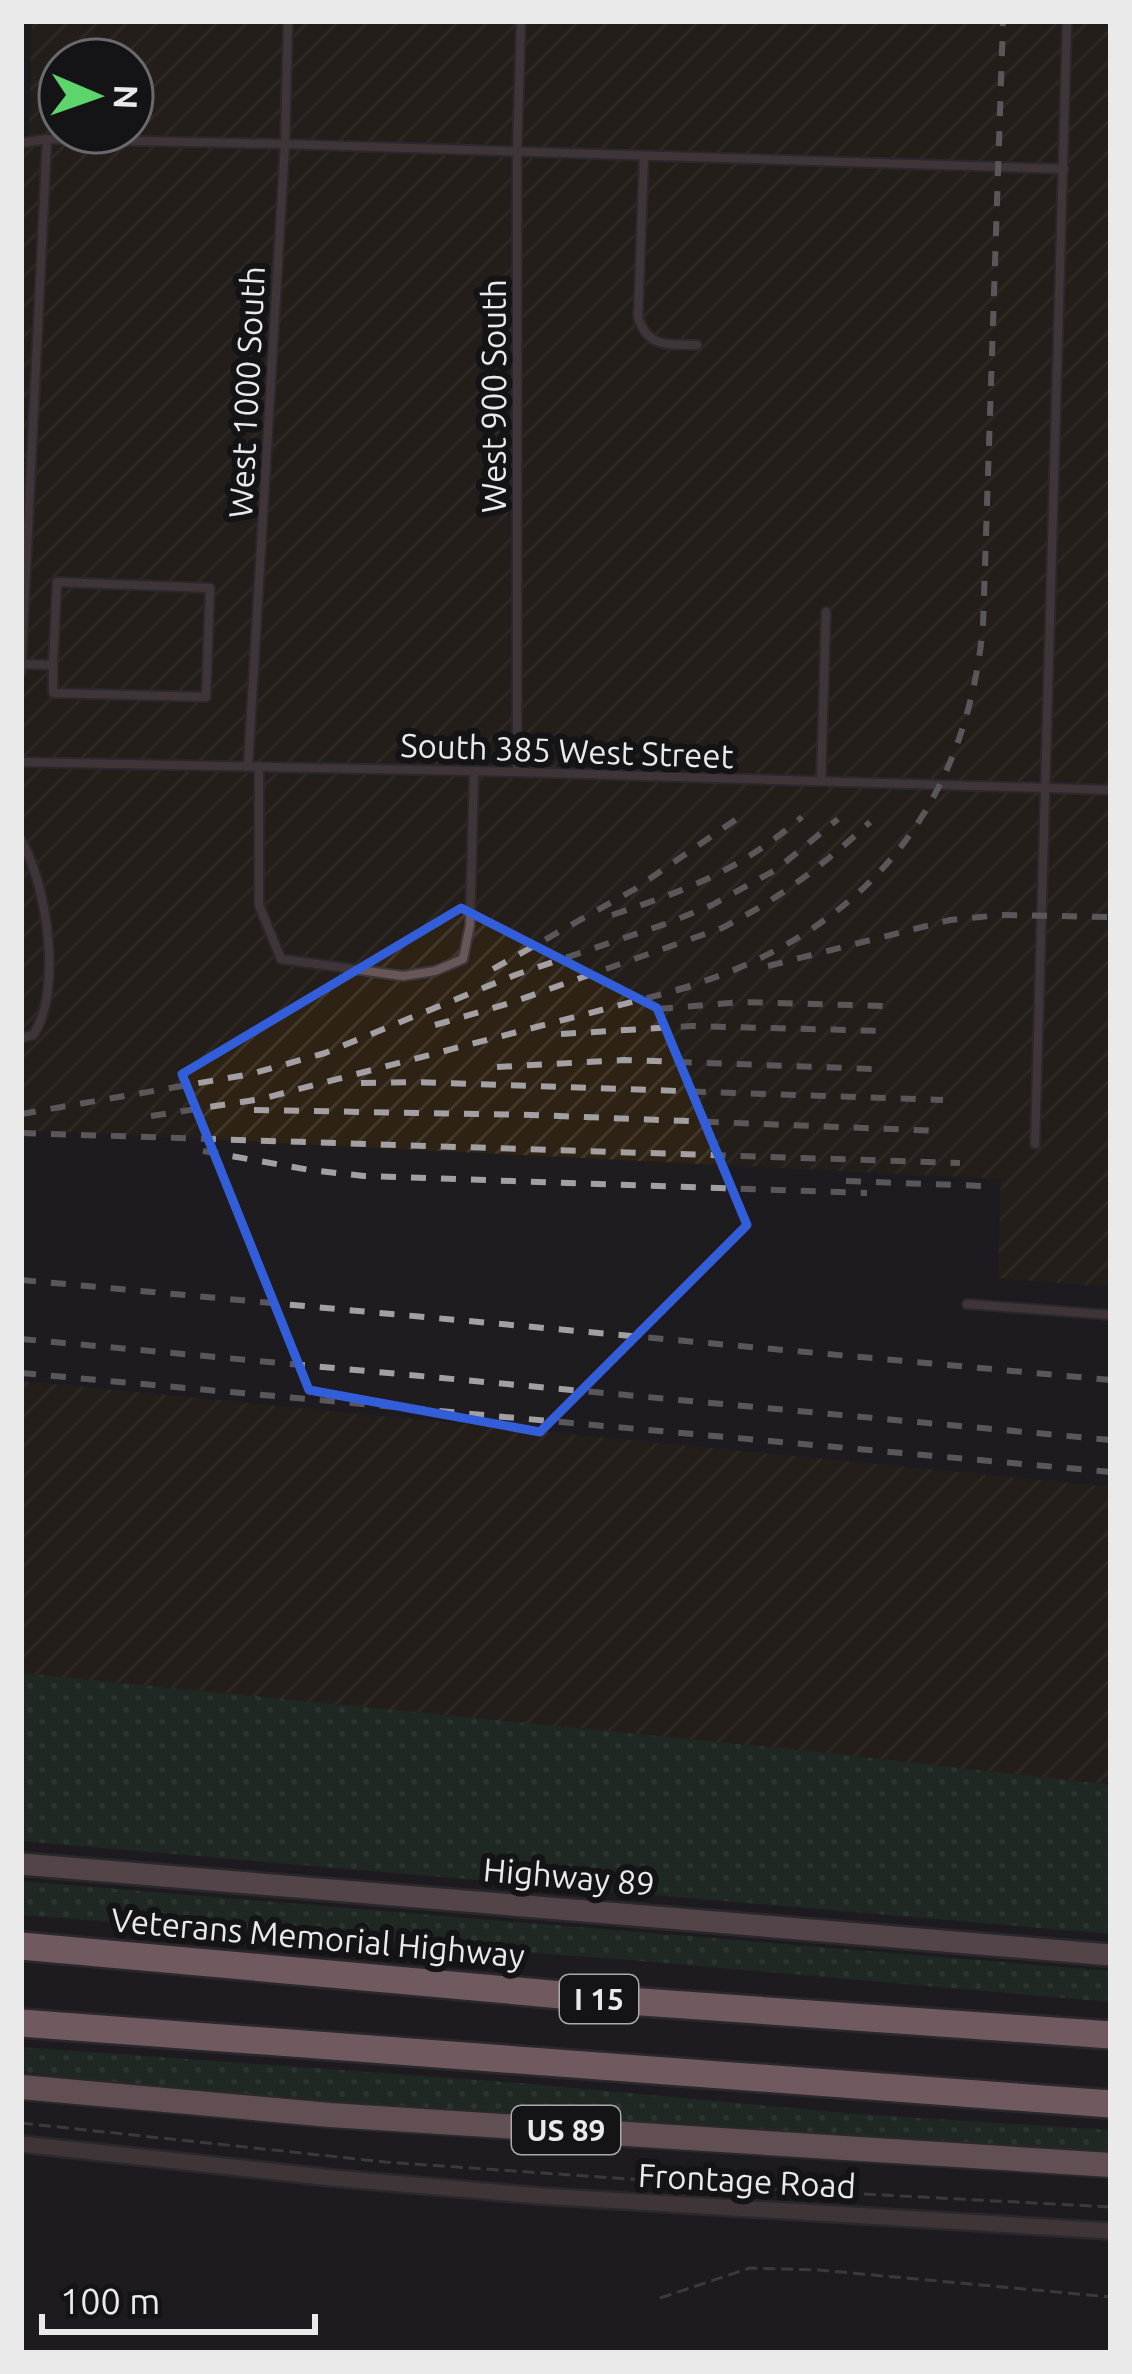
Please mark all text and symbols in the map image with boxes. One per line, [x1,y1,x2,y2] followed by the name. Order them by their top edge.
[36,36,156,156] north arrow
[108,84,145,110] text: N
[221,265,271,519] street label: West 1000 South
[475,279,512,513] street label: West 900 South
[400,726,734,774] street label: South 385 West Street
[482,1850,656,1902] street label: Highway 89
[110,1900,526,1974] street label: Veterans Memorial Highway
[560,1975,638,2023] road number: I 15
[512,2106,620,2154] road number: US 89
[637,2156,857,2204] street label: Frontage Road
[42,2260,315,2334] scale bar
[60,2280,160,2321] text: 100 m

